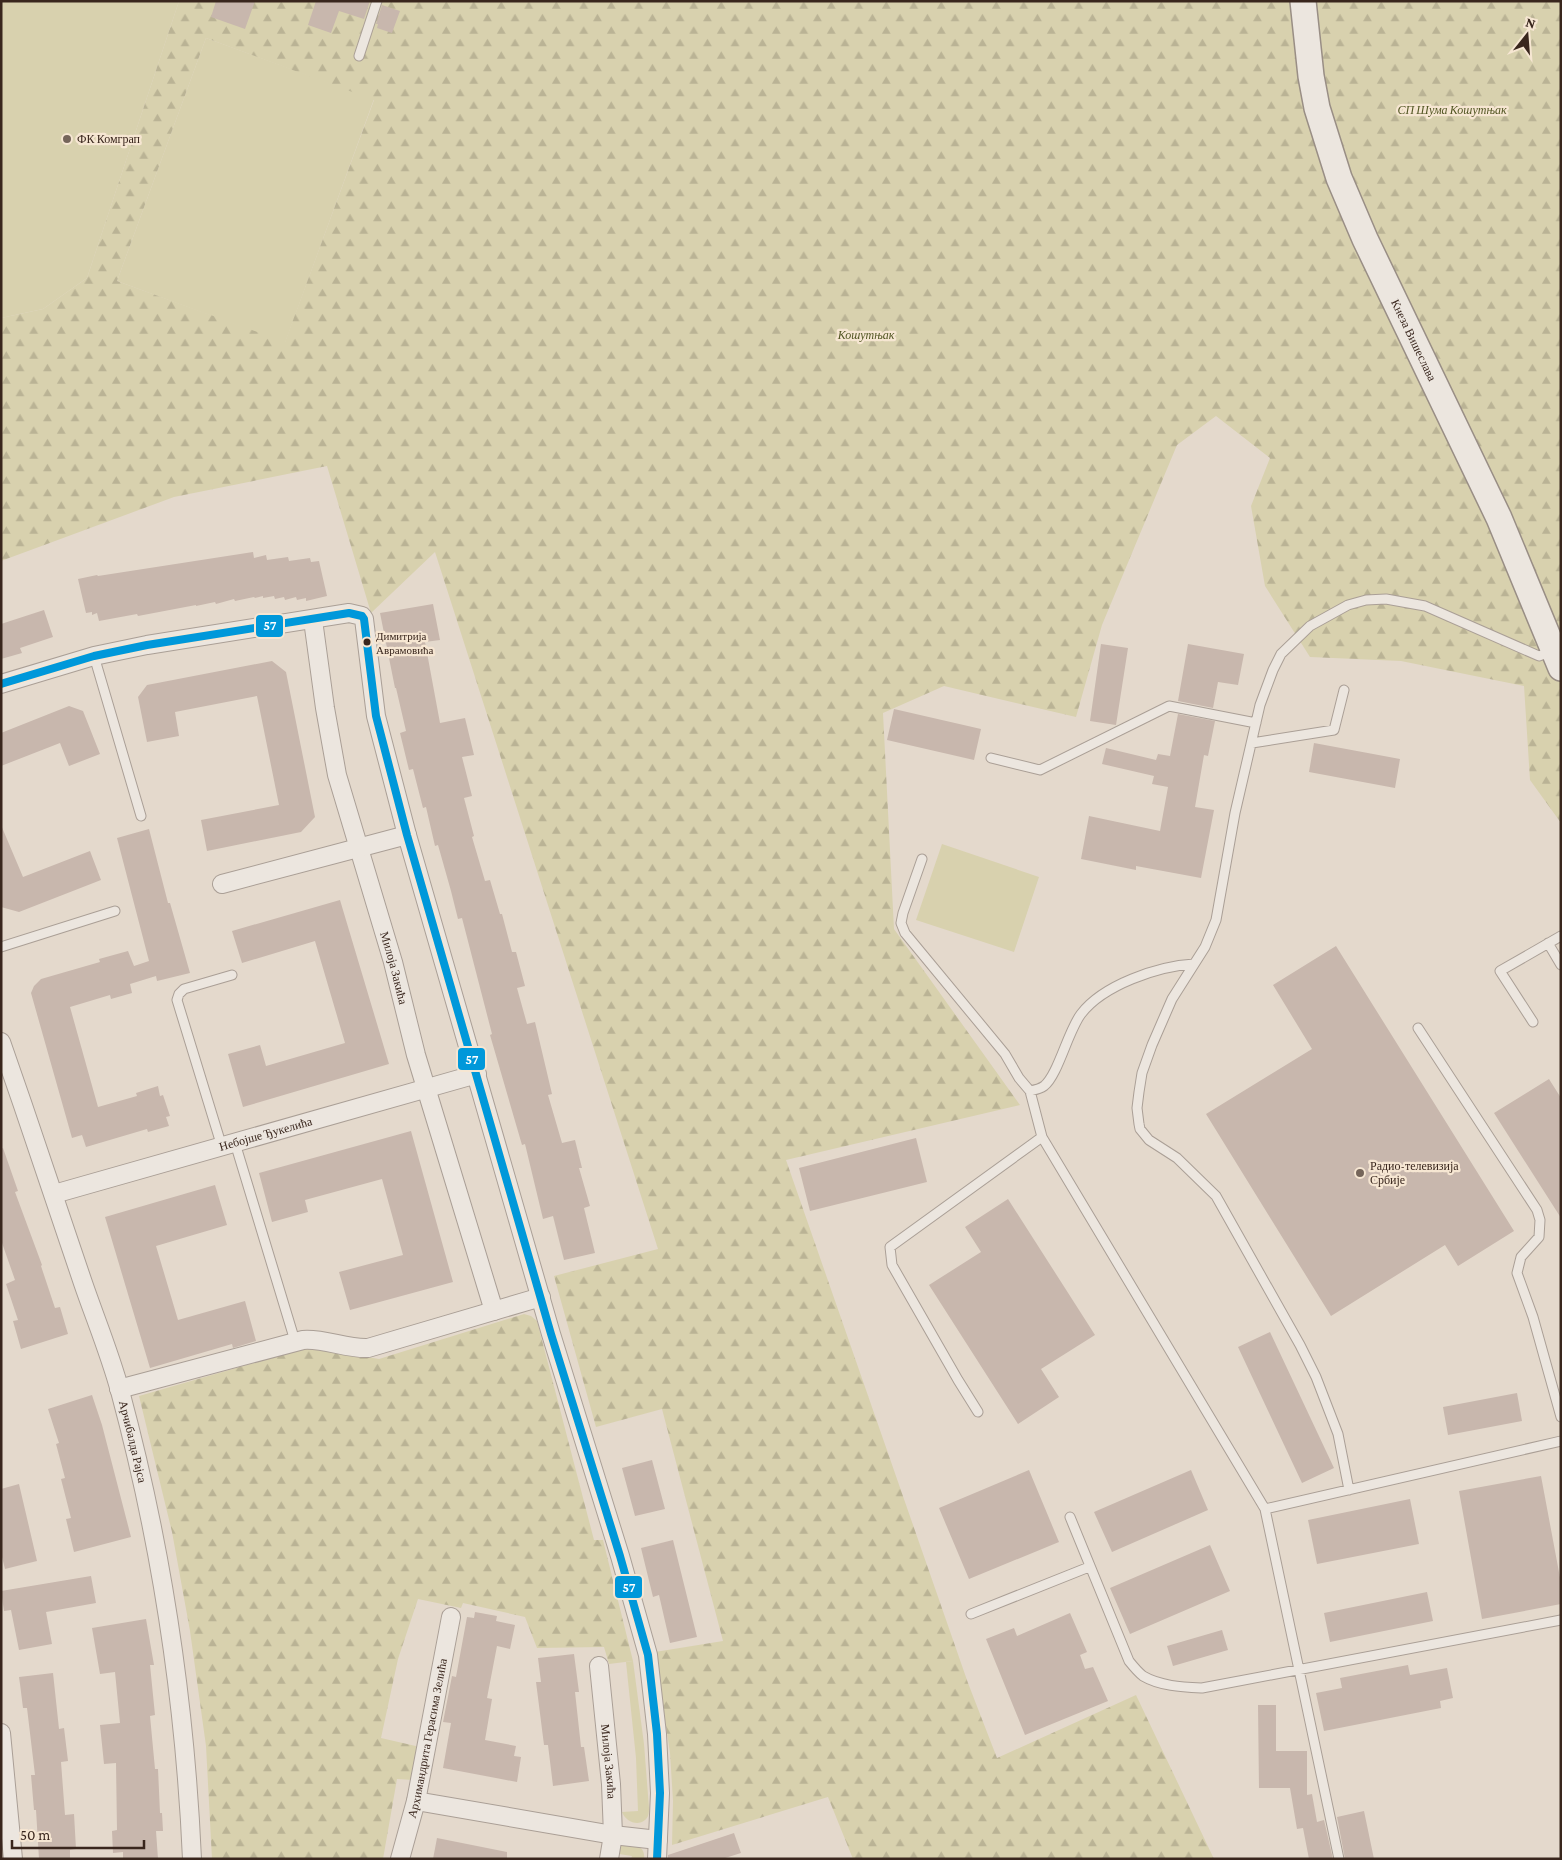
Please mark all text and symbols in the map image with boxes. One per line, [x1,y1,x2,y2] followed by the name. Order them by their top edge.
[1502,10,1552,60] north arrow
[1524,14,1538,32] text: N
[1397,103,1507,117] park label: СП Шума Кошутњак
[77,132,141,146] place label: ФК Комграп
[61,133,73,145] marker: ФК Комграп
[1388,297,1440,384] street label: Кнеза Вишеслава
[837,328,895,342] park label: Кошутњак
[255,614,284,638] line badge: 57
[263,617,277,633] text: 57
[376,630,434,656] place label: Димитрија Аврамовића
[362,637,372,647] marker: Димитрија Аврамовића
[377,930,410,1006] street label: Милоја Закића
[457,1047,486,1071] line badge: 57
[465,1051,479,1067] text: 57
[218,1114,314,1154] street label: Небојше Ђукелића
[1370,1159,1459,1187] place label: Радио-телевизија Србије
[1354,1167,1366,1179] marker: Радио-телевизија Србије
[116,1399,149,1485] street label: Арчибалда Рајса
[614,1575,643,1599] line badge: 57
[622,1579,636,1595] text: 57
[405,1657,450,1820] street label: Архимандрита Герасима Зелића
[598,1724,619,1800] street label: Милоја Закића
[12,1818,145,1850] scale bar
[20,1827,50,1843] text: 50 m

